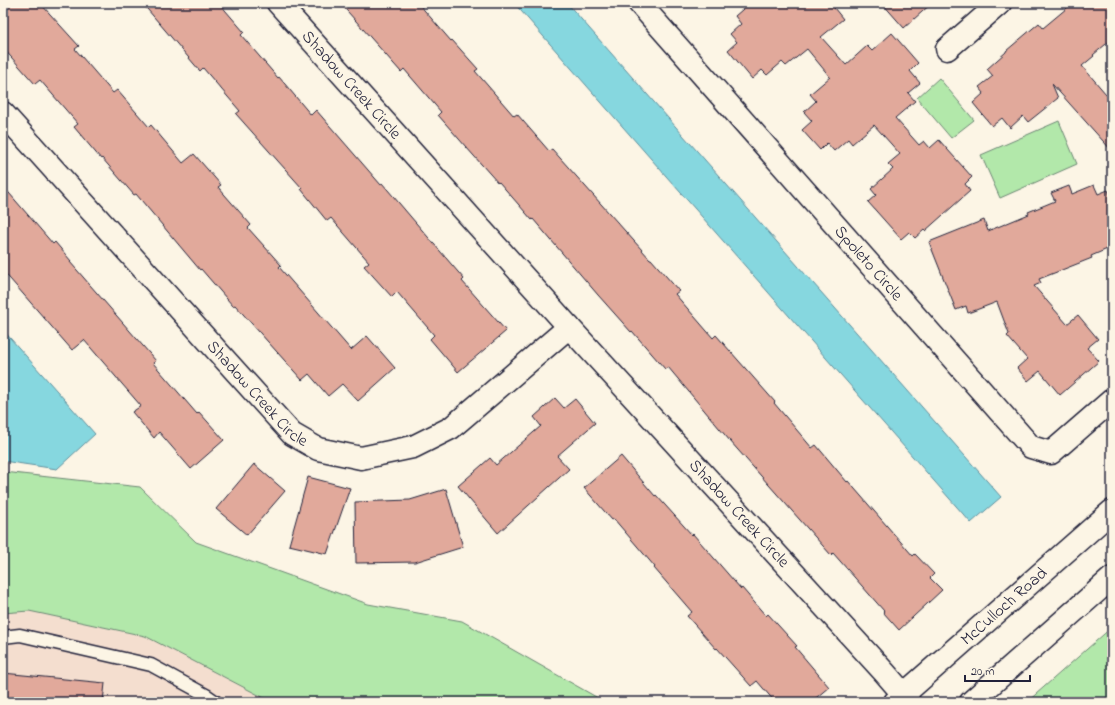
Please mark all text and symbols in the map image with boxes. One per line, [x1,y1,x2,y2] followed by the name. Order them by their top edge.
[296,25,408,145] street label: Shadow Creek Circle
[828,220,909,307] street label: Spoleto Circle
[201,335,313,453] street label: Shadow Creek Circle
[683,454,796,574] street label: Shadow Creek Circle
[955,561,1053,651] street label: McCulloch Road
[965,657,1030,683] scale bar
[971,663,994,681] text: 20 m

